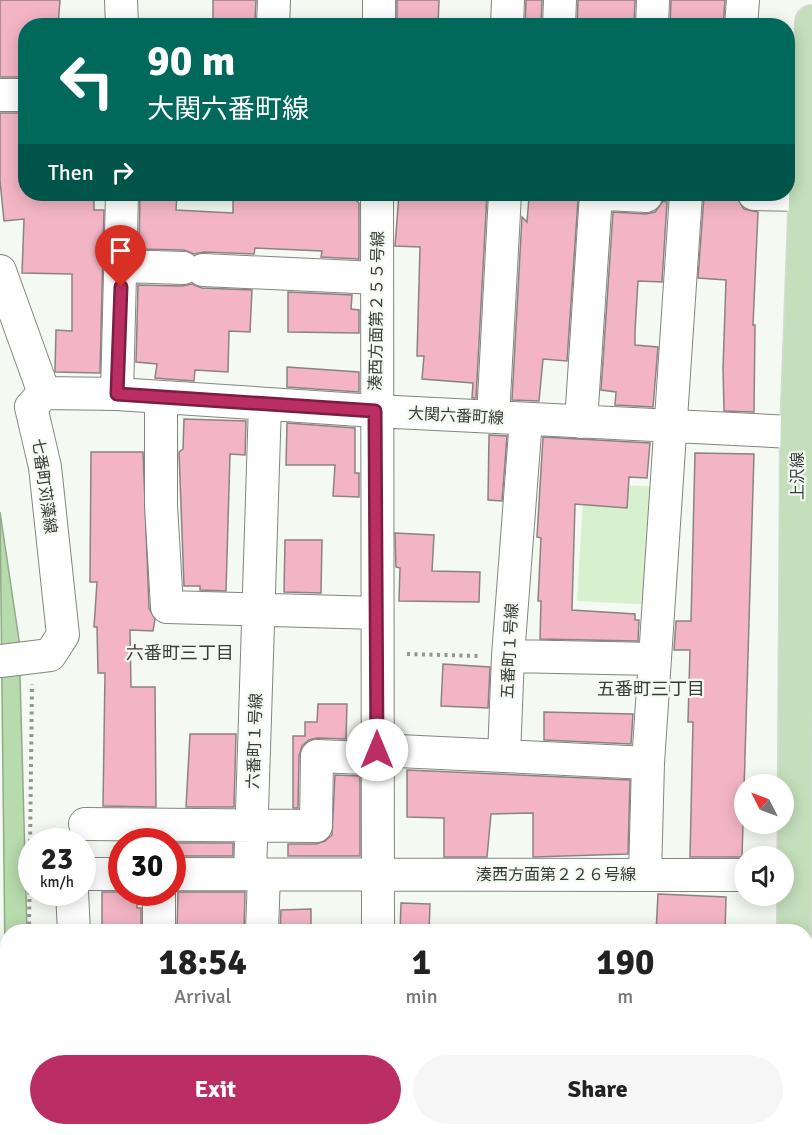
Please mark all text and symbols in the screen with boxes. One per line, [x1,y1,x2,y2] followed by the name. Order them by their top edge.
[147,36,236,87] text: 90 m
[48,42,126,120] icon: left
[147,93,309,126] text: 大関六番町線
[106,156,139,189] icon: right
[48,159,94,186] text: Then
[95,225,146,287] pin
[366,231,388,391] street label: 湊西方面第２５５号線
[104,234,137,267] icon: arrive
[407,403,504,428] street label: 大関六番町線
[27,437,61,535] street label: 七番町苅藻線
[788,452,808,500] street label: 上沢線
[497,603,522,700] street label: 五番町１号線
[126,642,234,664] district label: 六番町三丁目
[597,678,705,700] district label: 五番町三丁目
[243,693,267,789] street label: 六番町１号線
[345,718,409,782] position arrow
[734,774,794,834] north arrow
[734,774,794,906] map controls
[108,828,186,906] speed limit sign: 30
[41,841,73,878] text: 23
[734,846,794,906] button: sound
[476,865,636,885] street label: 湊西方面第２２６号線
[40,873,74,891] text: km/h
[159,940,247,985] text: 18:54
[412,940,431,985] text: 1
[596,940,654,985] text: 190
[174,984,231,1009] text: Arrival
[405,984,438,1009] text: min
[617,984,633,1009] text: m
[30,1055,401,1124] button: Exit
[413,1055,783,1124] button: Share

